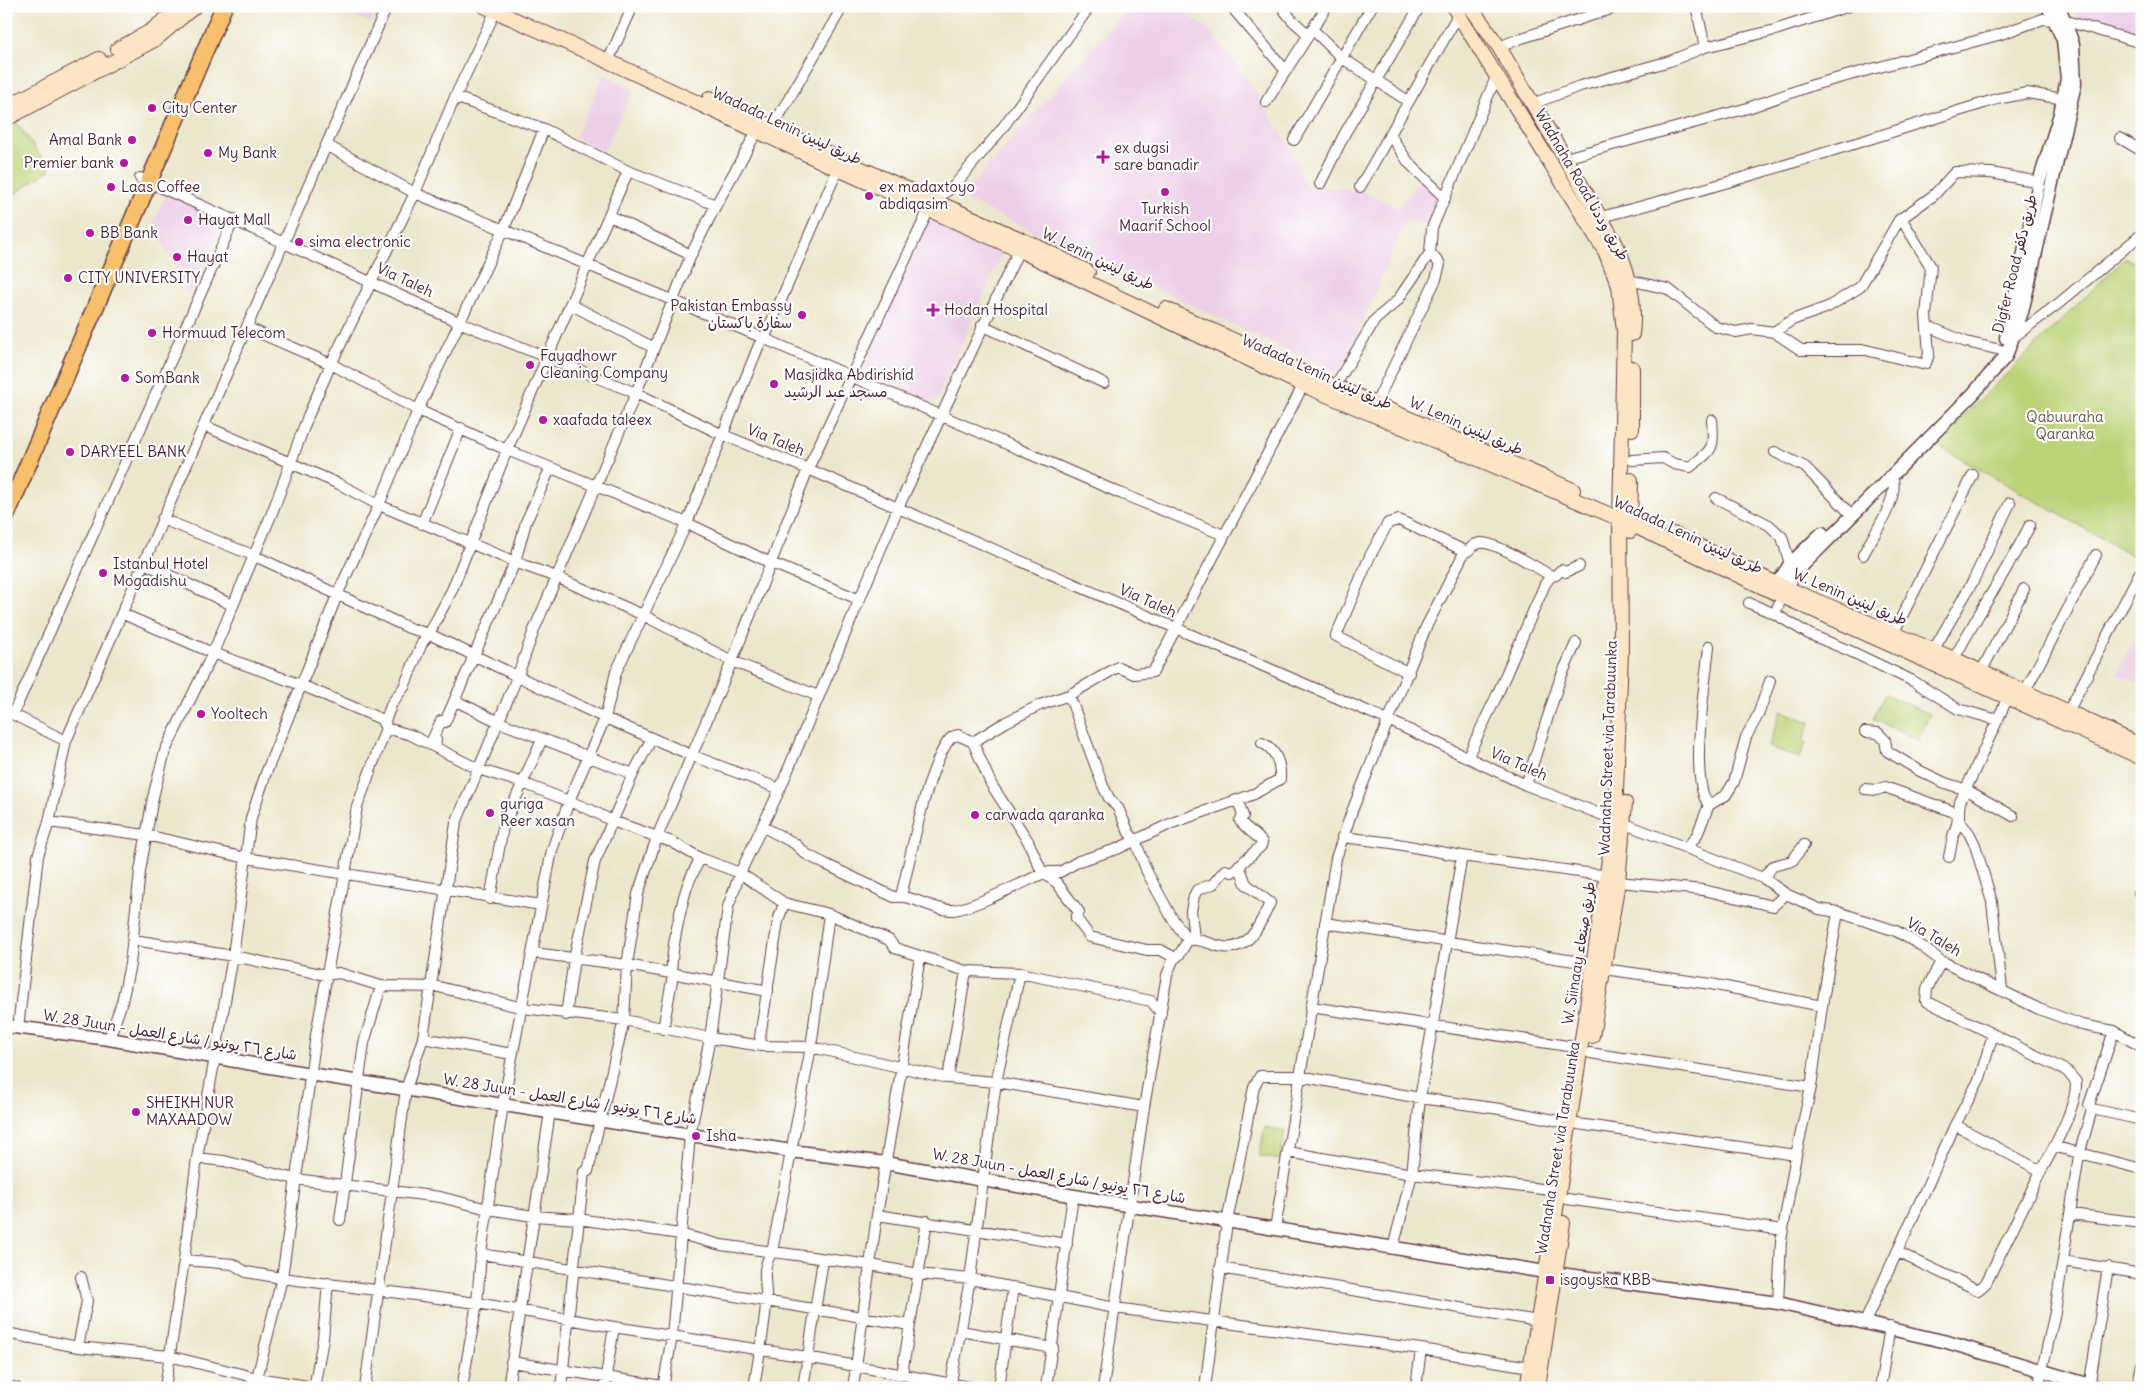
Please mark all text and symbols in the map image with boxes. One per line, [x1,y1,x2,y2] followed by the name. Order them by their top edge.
[709,83,865,169] street label: Wadada Lenin طريق لينين
[162,98,238,117] place label: City Center
[146,102,158,114] marker: City Center
[1530,105,1634,265] street label: Wadnaha Road طريق وددنا
[49,130,122,149] place label: Amal Bank
[126,134,138,146] marker: Amal Bank
[1114,138,1199,174] place label: ex dugsi sare banadir
[218,143,277,162] place label: My Bank
[202,147,214,159] marker: My Bank
[1096,150,1110,164] marker: ex dugsi sare banadir
[24,153,114,172] place label: Premier bank
[118,157,130,169] marker: Premier bank
[121,177,200,196] place label: Laas Coffee
[879,177,975,213] place label: ex madaxtoyo abdiqasim
[105,181,117,193] marker: Laas Coffee
[1159,186,1171,198] marker: Turkish Maarif School
[863,190,875,202] marker: ex madaxtoyo abdiqasim
[1988,192,2041,335] street label: Digfer Road طريق دكفر
[1119,199,1211,235] place label: Turkish Maarif School
[198,210,270,229] place label: Hayat Mall
[182,214,194,226] marker: Hayat Mall
[100,223,158,242] place label: BB Bank
[1039,223,1157,294] street label: W. Lenin طريق لينين
[84,227,96,239] marker: BB Bank
[309,232,411,251] place label: sima electronic
[293,236,305,248] marker: sima electronic
[187,247,228,266] place label: Hayat
[171,251,183,263] marker: Hayat
[374,258,437,301] street label: Via Taleh
[78,268,201,287] place label: CITY UNIVERSITY
[62,272,74,284] marker: CITY UNIVERSITY
[670,296,792,332] place label: Pakistan Embassy سفارة باكستان
[944,300,1048,319] place label: Hodan Hospital
[926,303,940,317] marker: Hodan Hospital
[796,309,808,321] marker: Pakistan Embassy سفارة باكستان
[162,323,286,342] place label: Hormuud Telecom
[146,327,158,339] marker: Hormuud Telecom
[1239,330,1395,413] street label: Wadada Lenin طريق لينين
[540,346,668,382] place label: Fayadhowr Cleaning Company
[524,359,536,371] marker: Fayadhowr Cleaning Company
[784,365,914,401] place label: Masjidka Abdirishid مسجد عبد الرشيد
[135,368,200,387] place label: SomBank
[119,372,131,384] marker: SomBank
[768,378,780,390] marker: Masjidka Abdirishid مسجد عبد الرشيد
[1406,392,1526,459] street label: W. Lenin طريق لينين
[2026,407,2104,443] park label: Qabuuraha Qaranka
[553,410,653,429] place label: xaafada taleex
[537,414,549,426] marker: xaafada taleex
[745,419,808,460] street label: Via Taleh
[80,442,187,461] place label: DARYEEL BANK
[64,446,76,458] marker: DARYEEL BANK
[1610,492,1766,578] street label: Wadada Lenin طريق لينين
[113,554,208,590] place label: Istanbul Hotel Mogadishu
[1790,564,1910,629] street label: W. Lenin طريق لينين
[97,567,109,579] marker: Istanbul Hotel Mogadishu
[1117,580,1180,622] street label: Via Taleh
[1594,640,1621,856] street label: Wadnaha Street via Tarabuunka
[211,704,268,723] place label: Yooltech
[195,708,207,720] marker: Yooltech
[1488,743,1551,785] street label: Via Taleh
[500,794,575,830] place label: guriga Reer xasan
[985,805,1105,824] place label: carwada qaranka
[484,807,496,819] marker: guriga Reer xasan
[969,809,981,821] marker: carwada qaranka
[1558,880,1599,1026] street label: W. Siinaay طريق صنعاء
[1903,913,1965,960] street label: Via Taleh
[42,1005,298,1065] street label: W. 28 Juun - شارع ٢٦ يونيو / شارع العمل
[1531,1040,1584,1256] street label: Wadnaha Street via Tarabuunka
[442,1069,698,1129] street label: W. 28 Juun - شارع ٢٦ يونيو / شارع العمل
[146,1093,235,1129] place label: SHEIKH NUR MAXAADOW
[130,1106,142,1118] marker: SHEIKH NUR MAXAADOW
[706,1126,737,1145] place label: Isha
[690,1130,702,1142] marker: Isha
[931,1144,1187,1208] street label: W. 28 Juun - شارع ٢٦ يونيو / شارع العمل
[1560,1270,1651,1289] place label: isgoyska KBB
[1544,1274,1556,1286] marker: isgoyska KBB

